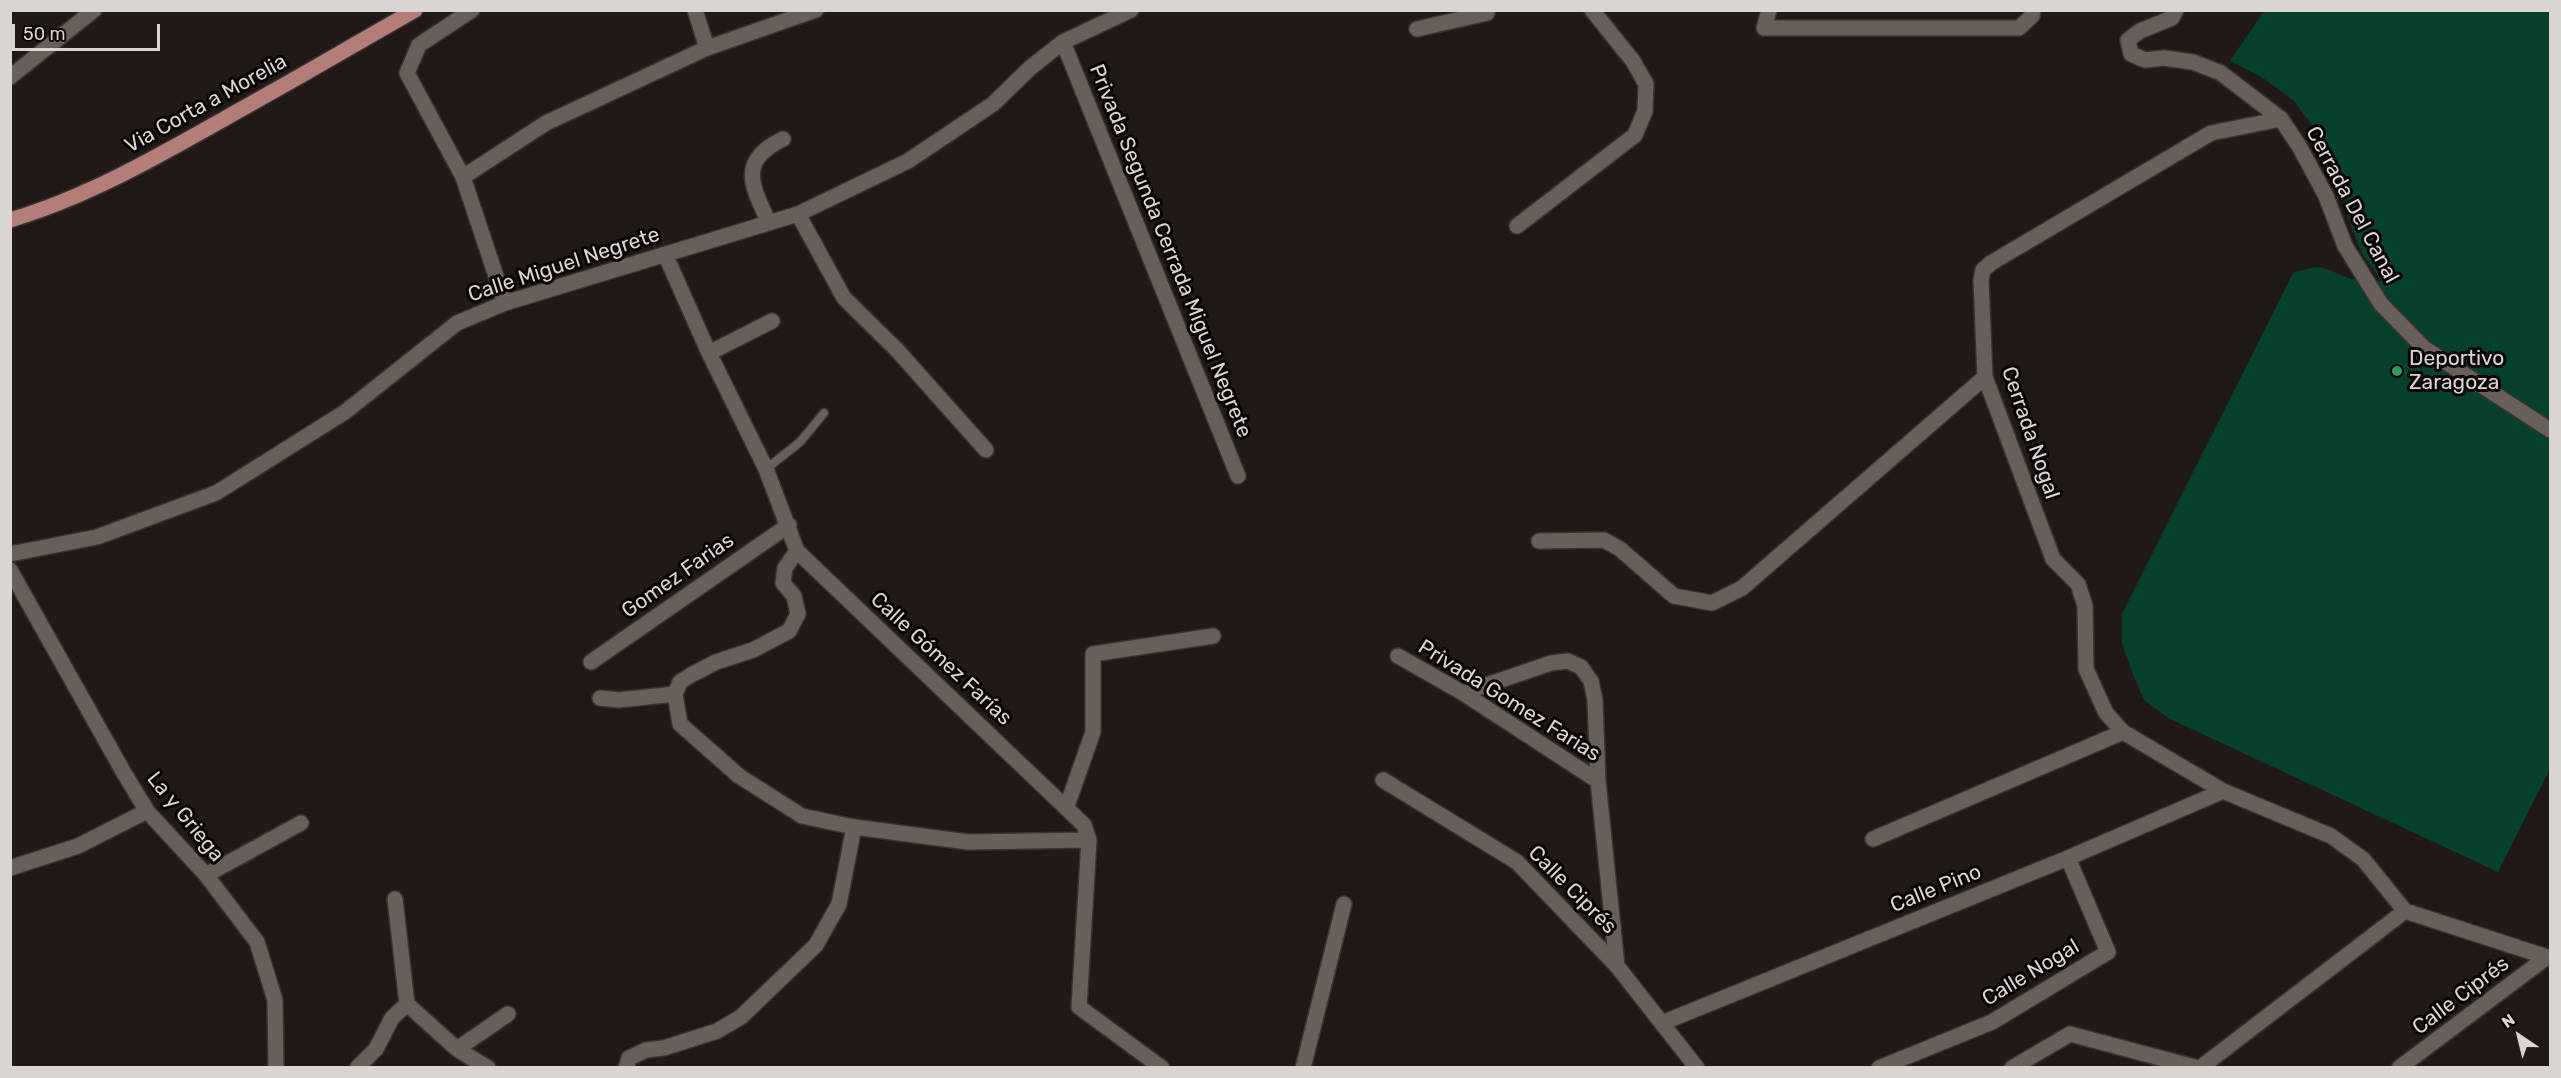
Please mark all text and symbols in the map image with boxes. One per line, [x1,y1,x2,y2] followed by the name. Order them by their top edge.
[15,12,164,50] scale bar
[23,23,66,45] text: 50 m
[121,49,291,159] street label: Via Corta a Morelia
[1083,61,1257,441] street label: Privada Segunda Cerrada Miguel Negrete
[2300,122,2404,288] street label: Cerrada Del Canal
[465,222,663,308] street label: Calle Miguel Negrete
[2409,346,2504,396] place label: Deportivo Zaragoza
[1996,364,2064,502] street label: Cerrada Nogal
[2390,364,2404,378] marker: Deportivo Zaragoza
[617,528,739,624] street label: Gomez Farias
[865,587,1017,731] street label: Calle Gómez Farías
[1413,635,1605,767] street label: Privada Gomez Farias
[141,767,229,867] street label: La y Griega
[1523,841,1621,939] street label: Calle Ciprés
[1887,859,1985,919] street label: Calle Pino
[1978,934,2084,1012] street label: Calle Nogal
[2408,951,2514,1041] street label: Calle Ciprés
[2489,1006,2549,1066] north arrow
[2498,1010,2519,1032] text: N

